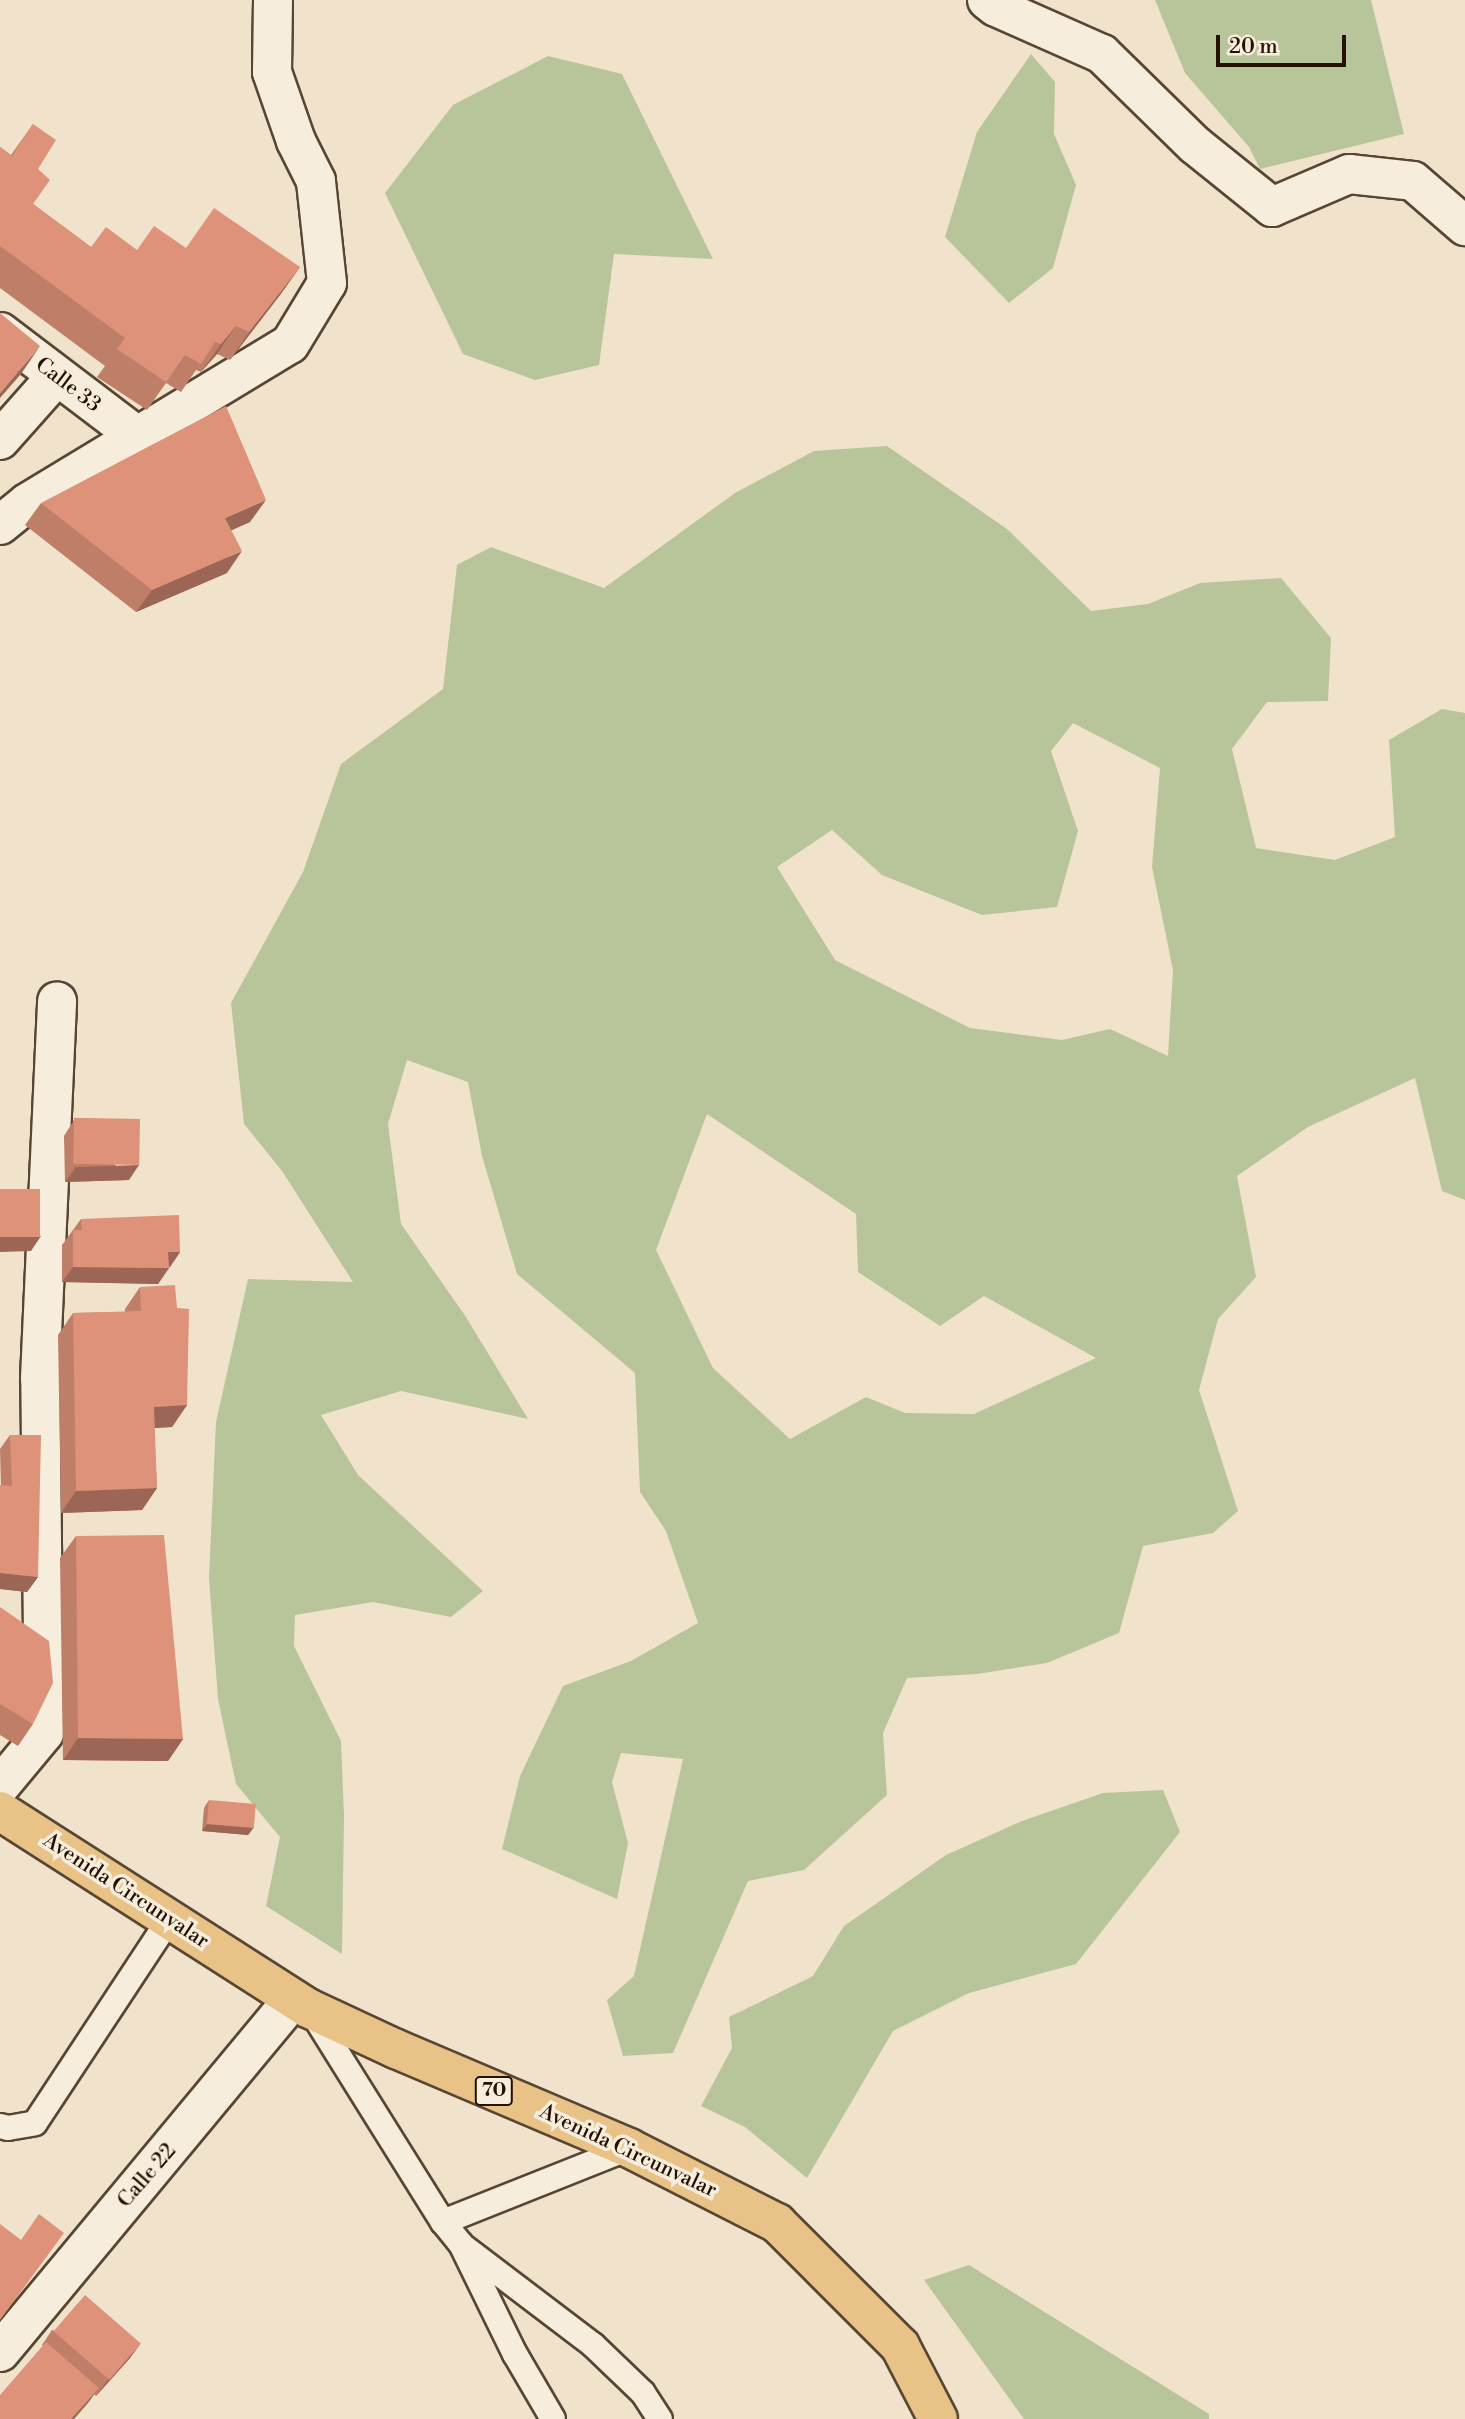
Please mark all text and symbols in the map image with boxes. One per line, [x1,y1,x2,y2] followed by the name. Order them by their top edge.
[1220,21,1350,65] scale bar
[1229,34,1278,60] text: 20 m
[30,352,106,418] street label: Calle 33
[38,1828,214,1954] street label: Avenida Circunvalar
[475,2076,513,2106] road number: 70
[535,2099,721,2203] street label: Avenida Circunvalar
[112,2139,182,2213] street label: Calle 22

